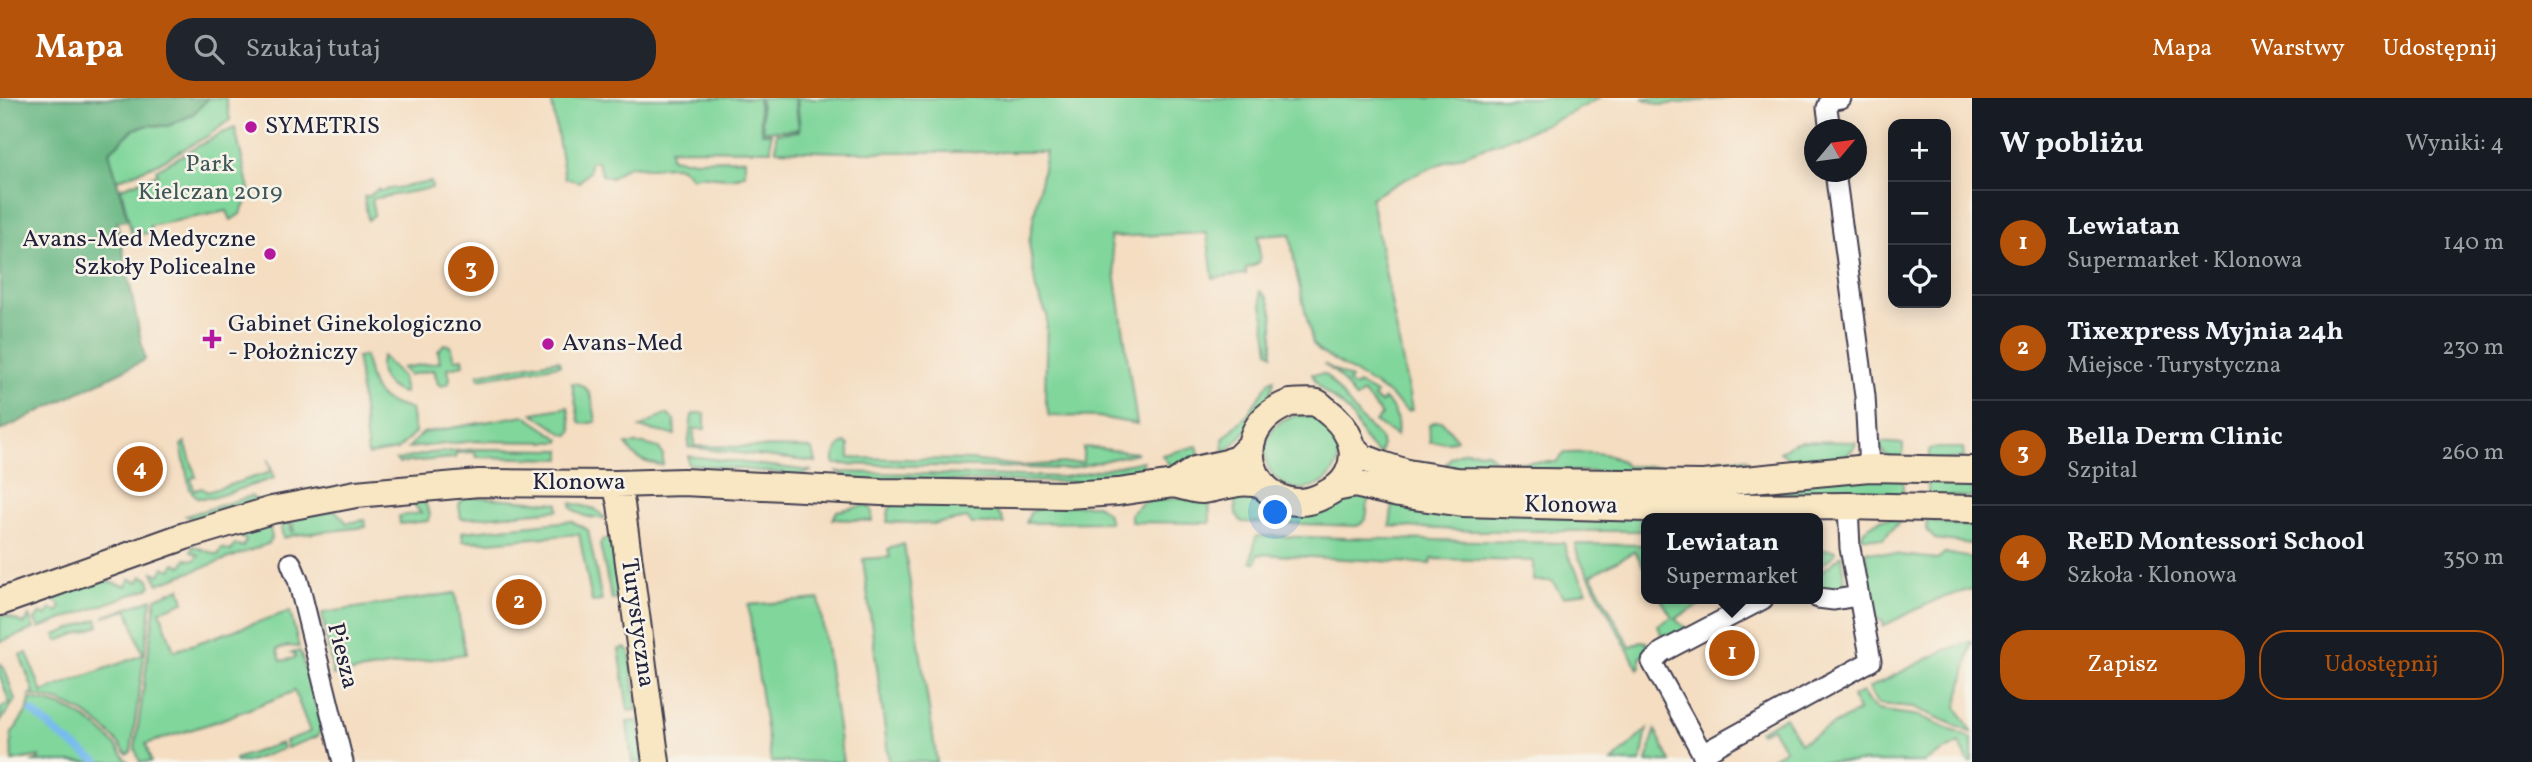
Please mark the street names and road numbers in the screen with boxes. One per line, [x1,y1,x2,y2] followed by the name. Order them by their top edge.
[532,466,626,500] street label: Klonowa
[1524,488,1618,524] street label: Klonowa
[611,556,663,690] street label: Turystyczna
[317,619,367,693] street label: Piesza

